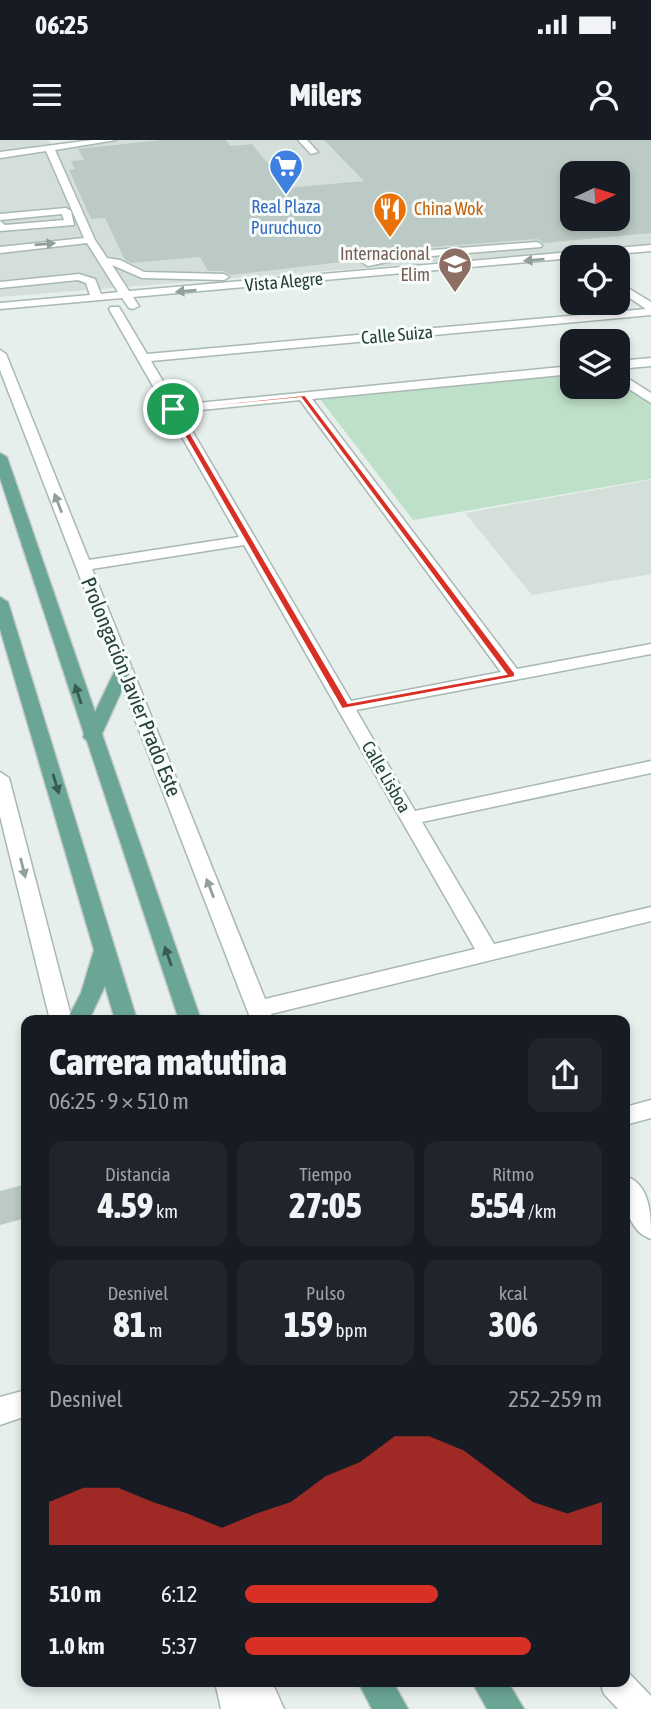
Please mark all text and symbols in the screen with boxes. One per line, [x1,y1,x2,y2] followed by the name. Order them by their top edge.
[35,10,89,40] text: 06:25
[28,76,66,114] icon: menu
[289,76,362,113] text: Milers
[585,76,623,114] icon: person
[267,147,305,196] supermarket icon: Real Plaza Puruchuco
[560,161,630,231] north arrow
[560,161,630,399] map controls
[371,190,409,239] restaurant icon: China Wok
[251,196,321,238] place label: Real Plaza Puruchuco
[414,198,484,219] place label: China Wok
[34,238,56,249] one-way arrow
[340,243,430,285] place label: Internacional Elim
[436,245,474,294] school or university icon: Internacional Elim
[560,245,630,315] button: locate
[523,255,545,266] one-way arrow
[244,268,324,295] street label: Vista Alegre
[174,286,196,297] one-way arrow
[360,321,434,348] street label: Calle Suiza
[560,329,630,399] button: layers
[143,379,203,439] pin
[154,390,192,428] icon: arrive
[52,492,63,513] one-way arrow
[77,573,187,800] street label: Prolongación Javier Prado Este
[72,683,83,704] one-way arrow
[358,737,415,816] street label: Calle Lisboa
[51,774,61,795] one-way arrow
[18,857,29,879] one-way arrow
[205,878,216,899] one-way arrow
[162,945,172,966] one-way arrow
[528,1038,602,1112] button: share
[49,1040,287,1083] text: Carrera matutina
[49,1088,189,1114] text: 06:25 · 9 × 510 m
[105,1163,171,1185] text: Distancia
[299,1163,352,1185] text: Tiempo
[492,1163,534,1185] text: Ritmo
[98,1185,153,1225] text: 4.59
[289,1185,362,1225] text: 27:05
[470,1185,525,1225] text: 5:54
[153,1200,178,1222] text: km
[525,1200,557,1222] text: /km
[107,1282,168,1304] text: Desnivel
[306,1282,345,1304] text: Pulso
[499,1282,528,1304] text: kcal
[113,1304,146,1344] text: 81
[284,1304,333,1344] text: 159
[488,1304,538,1344] text: 306
[146,1319,162,1341] text: m
[333,1319,367,1341] text: bpm
[49,1386,123,1412] text: Desnivel
[508,1386,602,1412] text: 252–259 m
[49,1581,101,1607] text: 510 m
[161,1581,198,1607] text: 6:12
[49,1633,105,1659] text: 1.0 km
[161,1633,198,1659] text: 5:37

